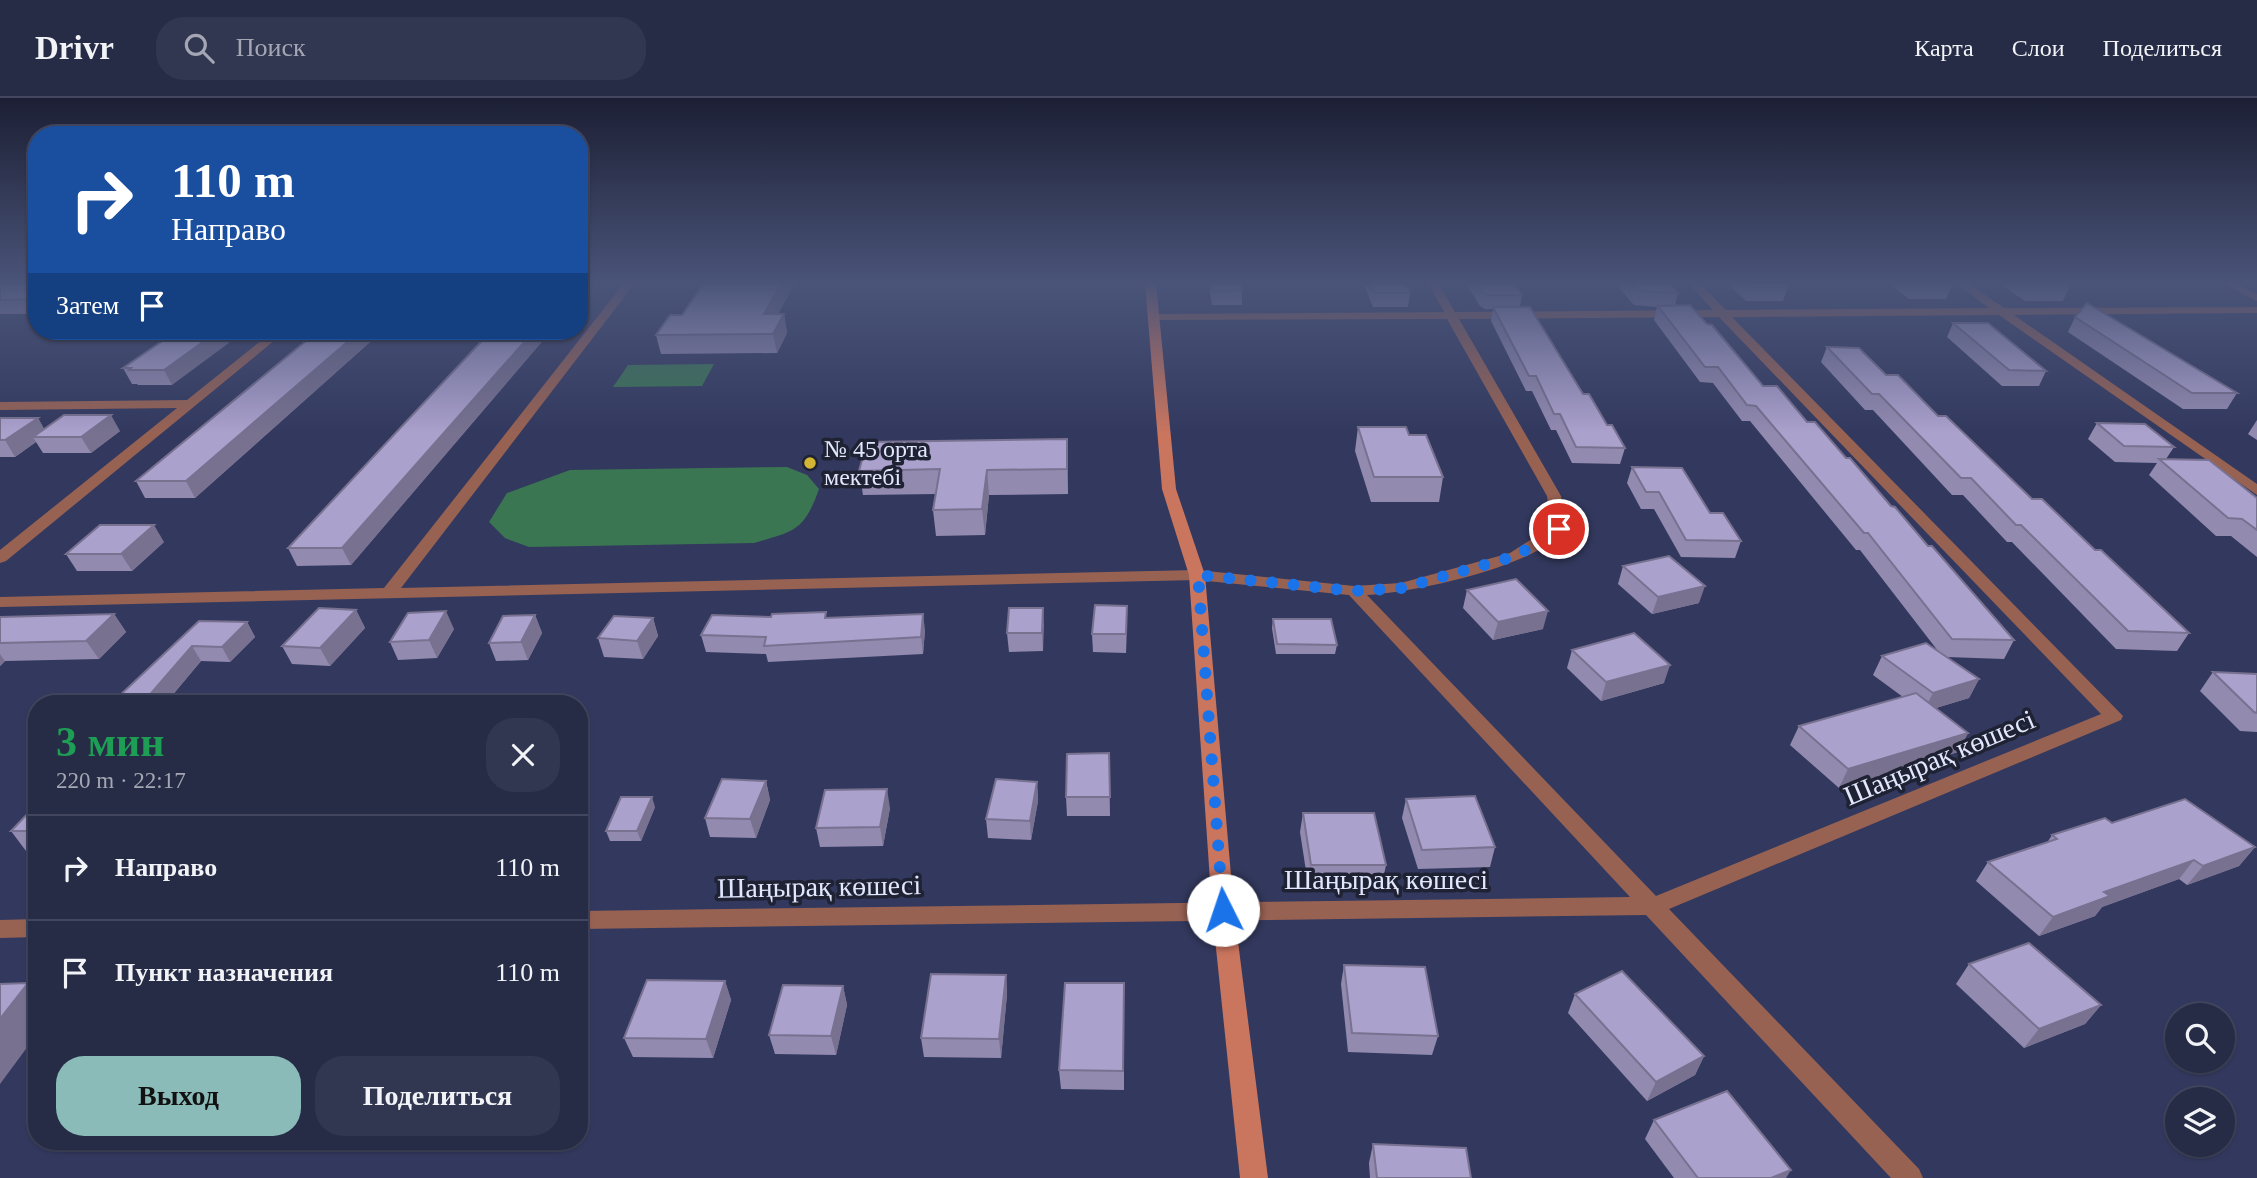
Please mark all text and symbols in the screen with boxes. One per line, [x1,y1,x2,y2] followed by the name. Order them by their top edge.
[156,17,646,80] search box
[180,29,218,67] icon: search
[35,30,114,66] text: Drivr
[236,33,306,62] text: Поиск
[1914,35,1974,61] text: Карта
[2012,35,2065,61] text: Слои
[2103,35,2222,61] text: Поделиться
[171,153,295,208] text: 110 m
[56,154,147,245] icon: right
[171,211,286,247] text: Направо
[133,287,171,325] icon: arrive
[56,291,119,320] text: Затем
[824,436,928,490] place label: № 45 орта мектебі
[802,455,818,471] marker: № 45 орта мектебі
[1529,499,1589,559] pin
[1540,510,1578,548] icon: arrive
[1839,703,2039,812] street label: Шаңырақ көшесі
[486,718,560,792] button: close
[56,719,165,765] text: 3 мин
[56,768,186,793] text: 220 m · 22:17
[56,849,94,887] icon: right
[115,853,217,882] text: Направо
[495,853,560,882] text: 110 m
[1284,864,1488,895] street label: Шаңырақ көшесі
[717,869,921,904] street label: Шаңырақ көшесі
[1186,873,1260,947] position arrow
[56,954,94,992] icon: arrive
[115,958,333,987] text: Пункт назначения
[495,958,560,987] text: 110 m
[2165,1003,2235,1157] map controls
[2165,1003,2235,1073] button: search
[56,1056,301,1136] button: Выход
[315,1056,560,1136] button: Поделиться
[2165,1087,2235,1157] button: layers

